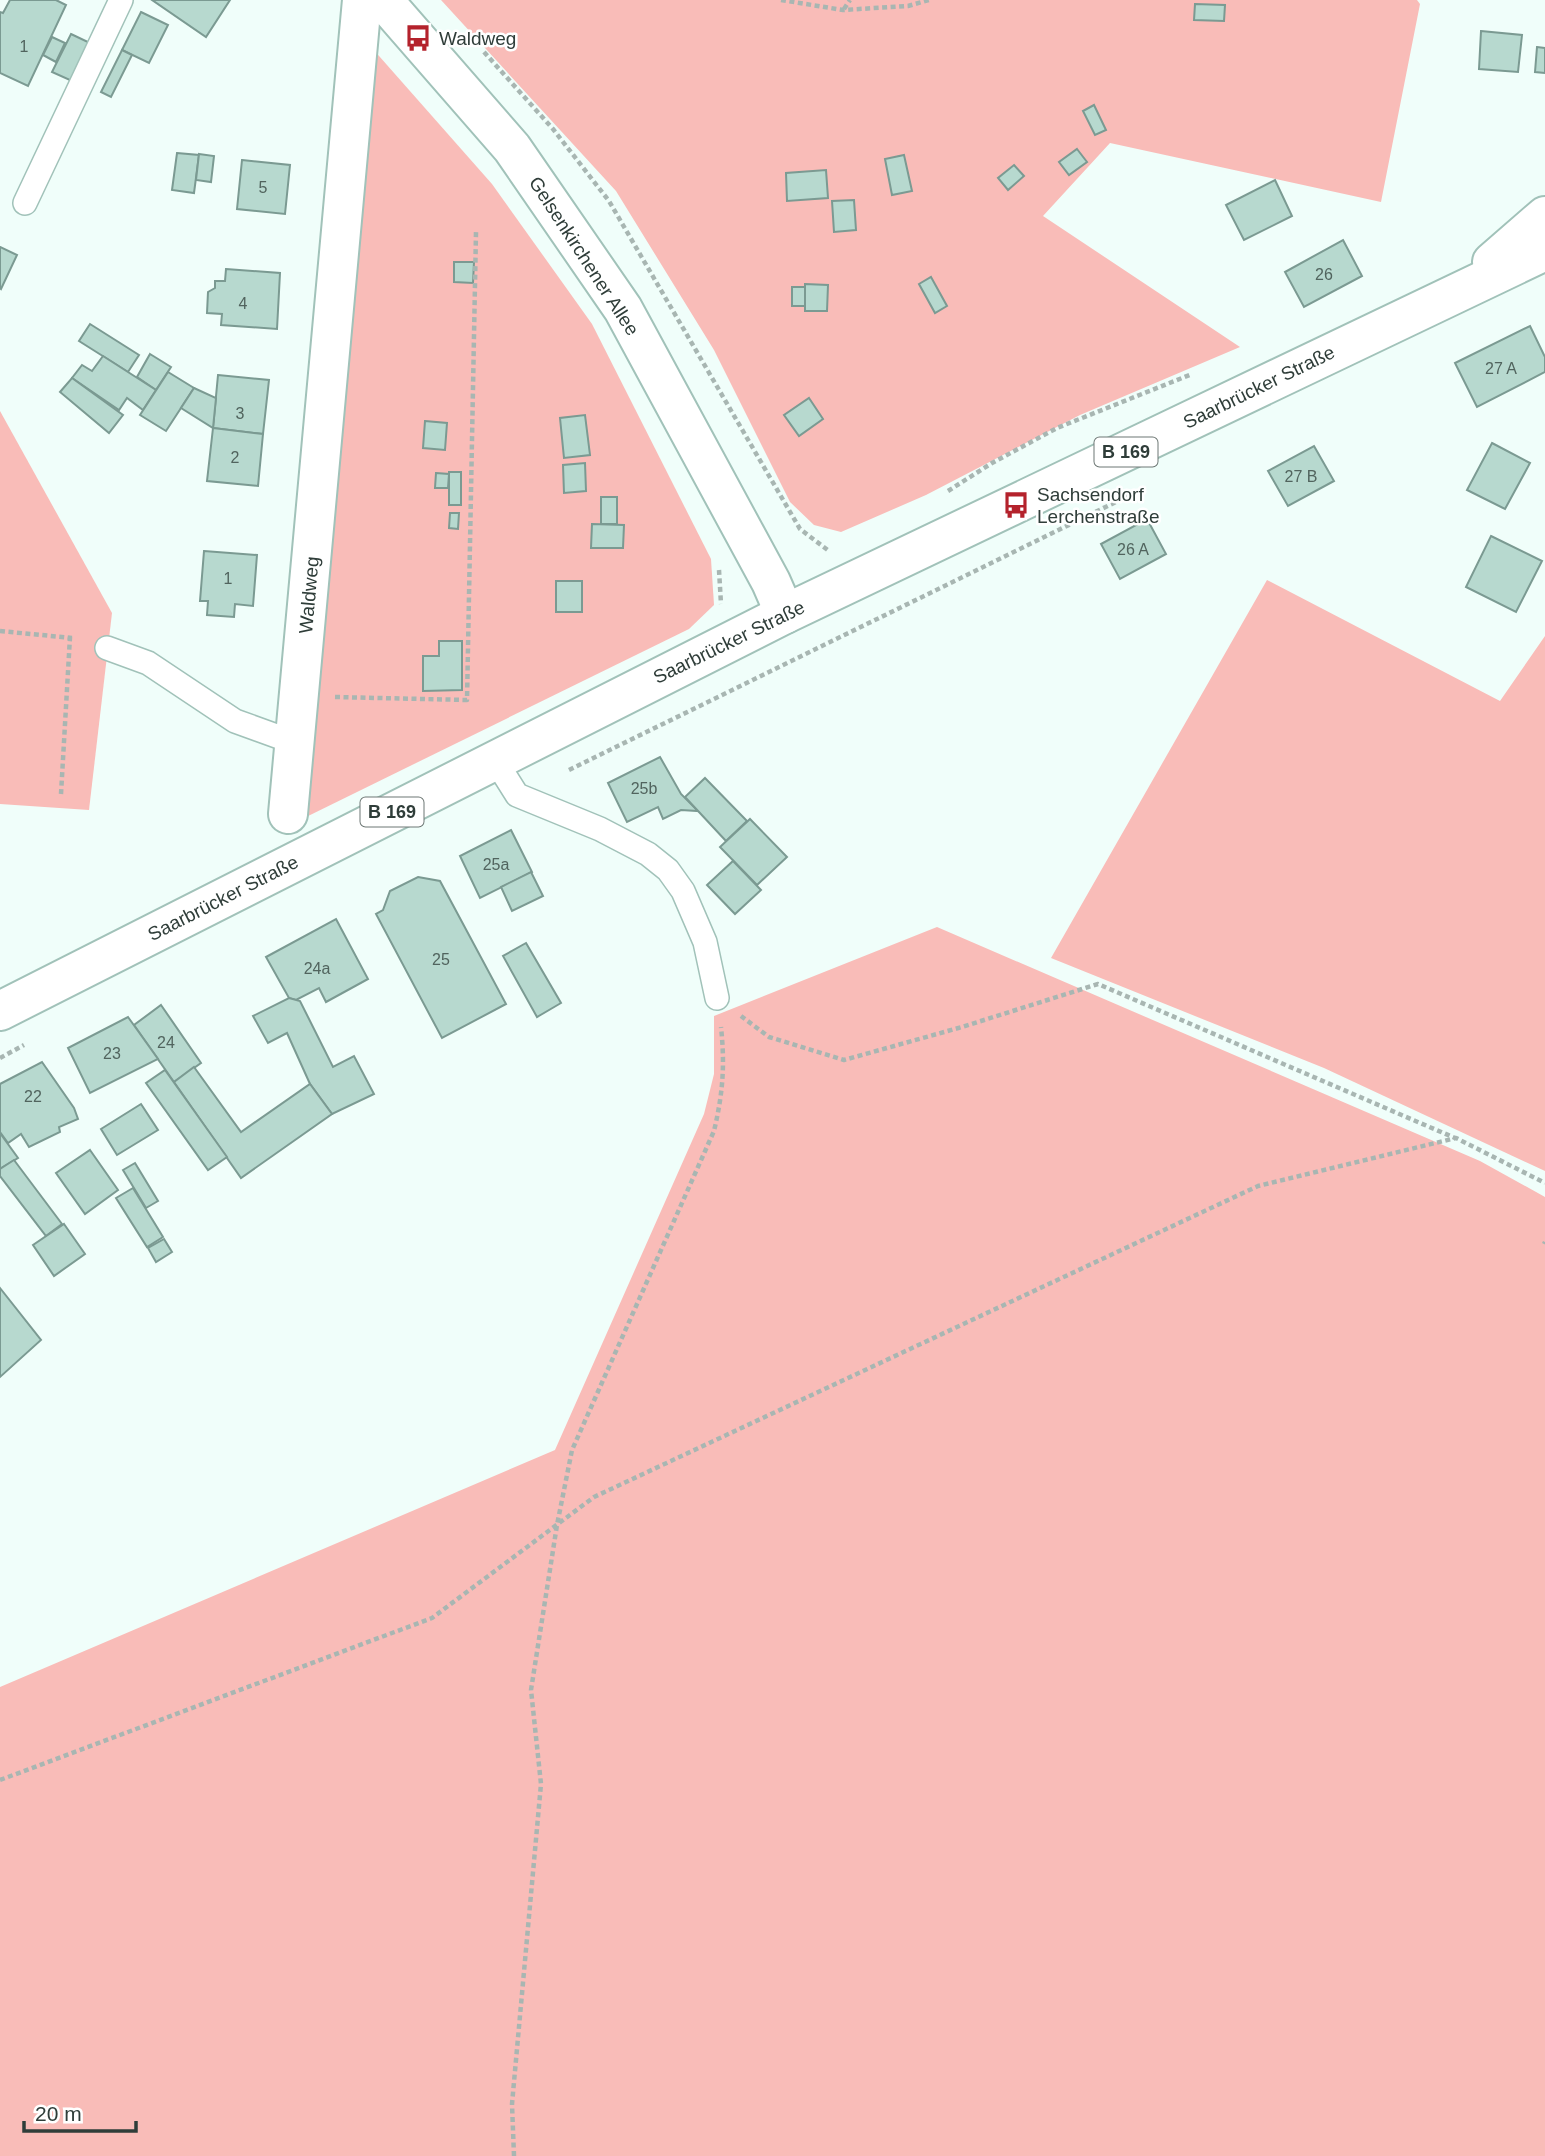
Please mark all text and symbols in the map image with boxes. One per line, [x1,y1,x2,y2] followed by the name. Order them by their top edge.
[403,23,433,53] bus stop icon: Waldweg
[439,28,516,49] place label: Waldweg
[20,38,29,55] house number: 1
[525,173,643,339] street label: Gelsenkirchener Allee
[259,179,268,196] house number: 5
[1315,266,1333,283] house number: 26
[239,295,248,312] house number: 4
[1180,341,1338,433] street label: Saarbrücker Straße
[1485,360,1517,377] house number: 27 A
[236,405,245,422] house number: 3
[1094,438,1158,466] road number: B 169
[231,449,240,466] house number: 2
[1285,468,1317,485] house number: 27 B
[1037,484,1160,527] place label: Sachsendorf Lerchenstraße
[1001,490,1031,520] bus stop icon: Sachsendorf Lerchenstraße
[1117,541,1149,558] house number: 26 A
[295,556,323,634] street label: Waldweg
[224,570,233,587] house number: 1
[650,596,808,688] street label: Saarbrücker Straße
[631,780,657,797] house number: 25b
[360,798,424,826] road number: B 169
[144,851,302,945] street label: Saarbrücker Straße
[483,856,509,873] house number: 25a
[432,951,450,968] house number: 25
[304,960,330,977] house number: 24a
[157,1034,175,1051] house number: 24
[103,1045,121,1062] house number: 23
[24,1088,42,1105] house number: 22
[24,2090,136,2134] scale bar
[35,2102,82,2125] text: 20 m

